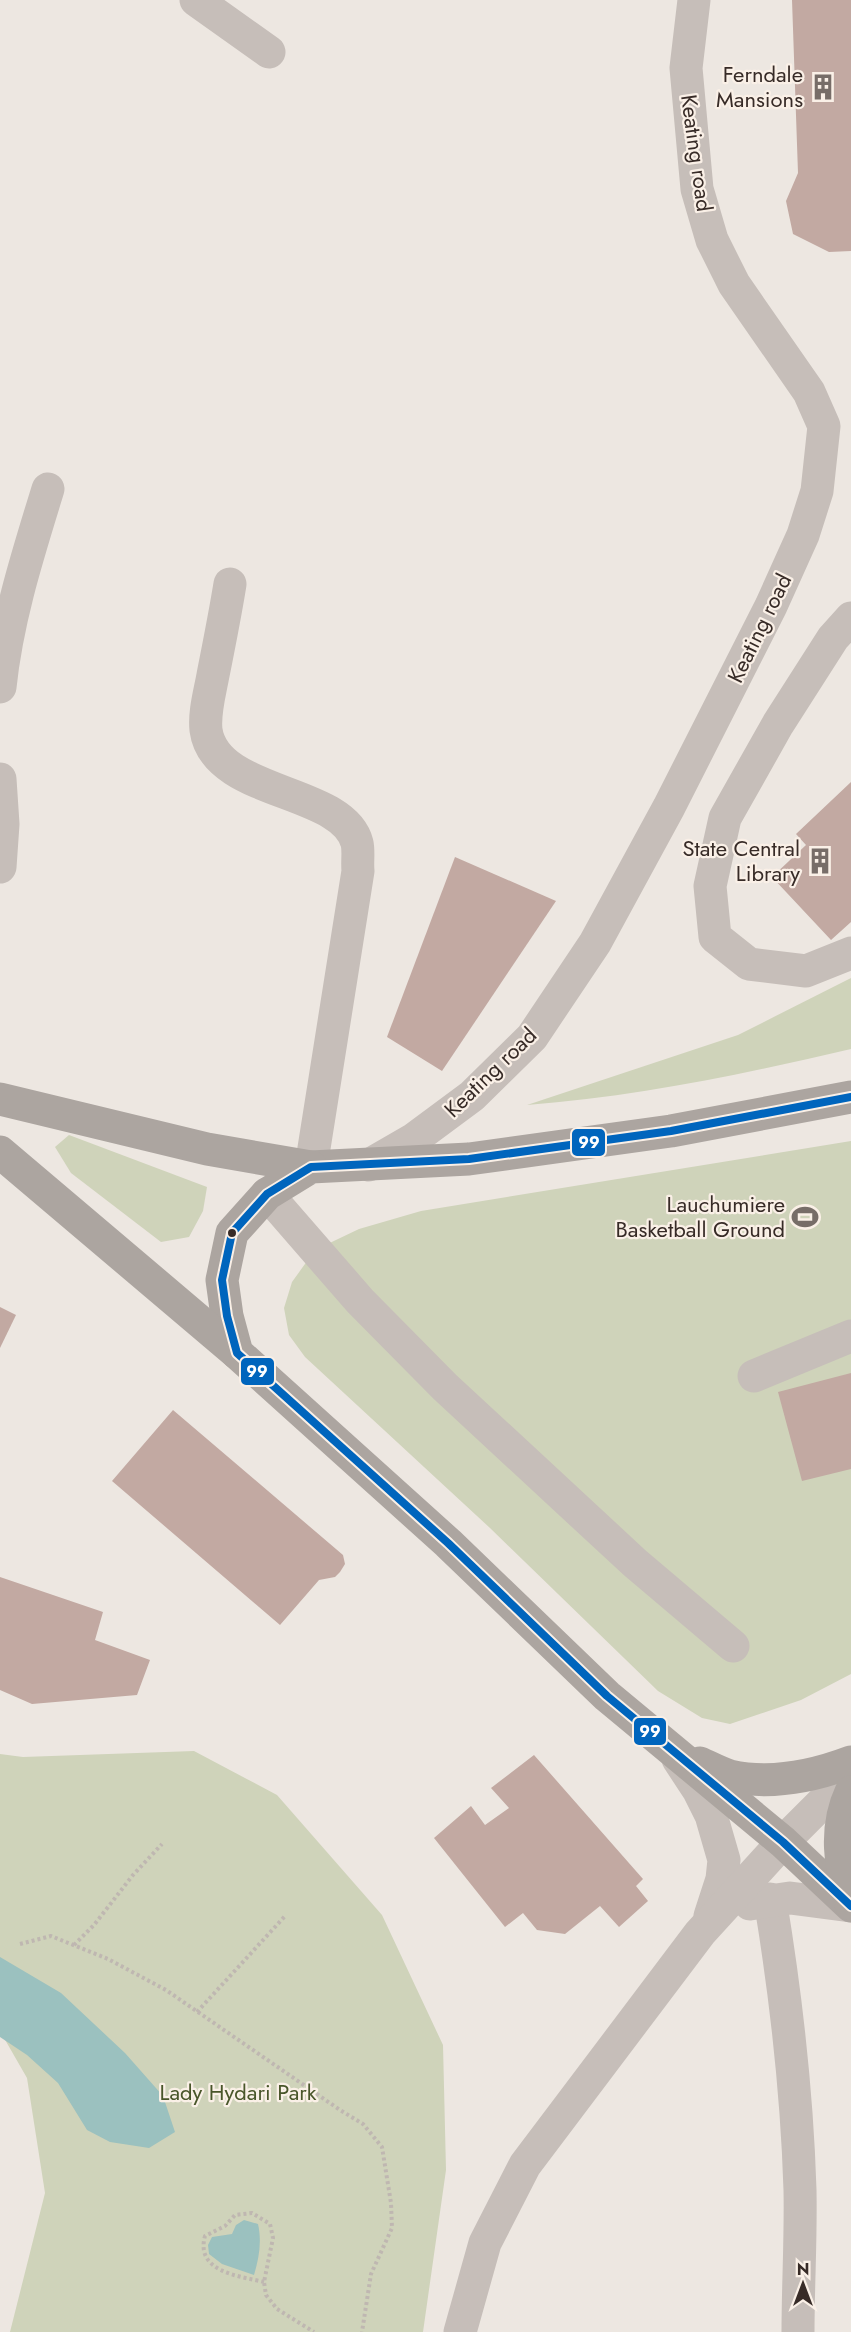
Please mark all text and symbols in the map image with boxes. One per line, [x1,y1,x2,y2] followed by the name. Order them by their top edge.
[716,58,803,115] place label: Ferndale Mansions
[808,72,838,102] building icon: Ferndale Mansions
[673,92,721,214] street label: Keating road
[719,568,799,688] street label: Keating road
[682,832,800,889] place label: State Central Library
[805,846,835,876] building icon: State Central Library
[437,1020,543,1124] street label: Keating road
[571,1128,606,1157] line badge: 99
[578,1131,600,1154] text: 99
[616,1188,785,1245] place label: Lauchumiere Basketball Ground
[790,1202,820,1232] sports icon: Lauchumiere Basketball Ground
[226,1227,238,1239] unlabelled marker
[240,1357,275,1386] line badge: 99
[246,1360,268,1383] text: 99
[633,1717,667,1746] line badge: 99
[639,1720,661,1743] text: 99
[160,2076,317,2108] park label: Lady Hydari Park
[773,2254,833,2314] north arrow
[797,2258,809,2281] text: N

